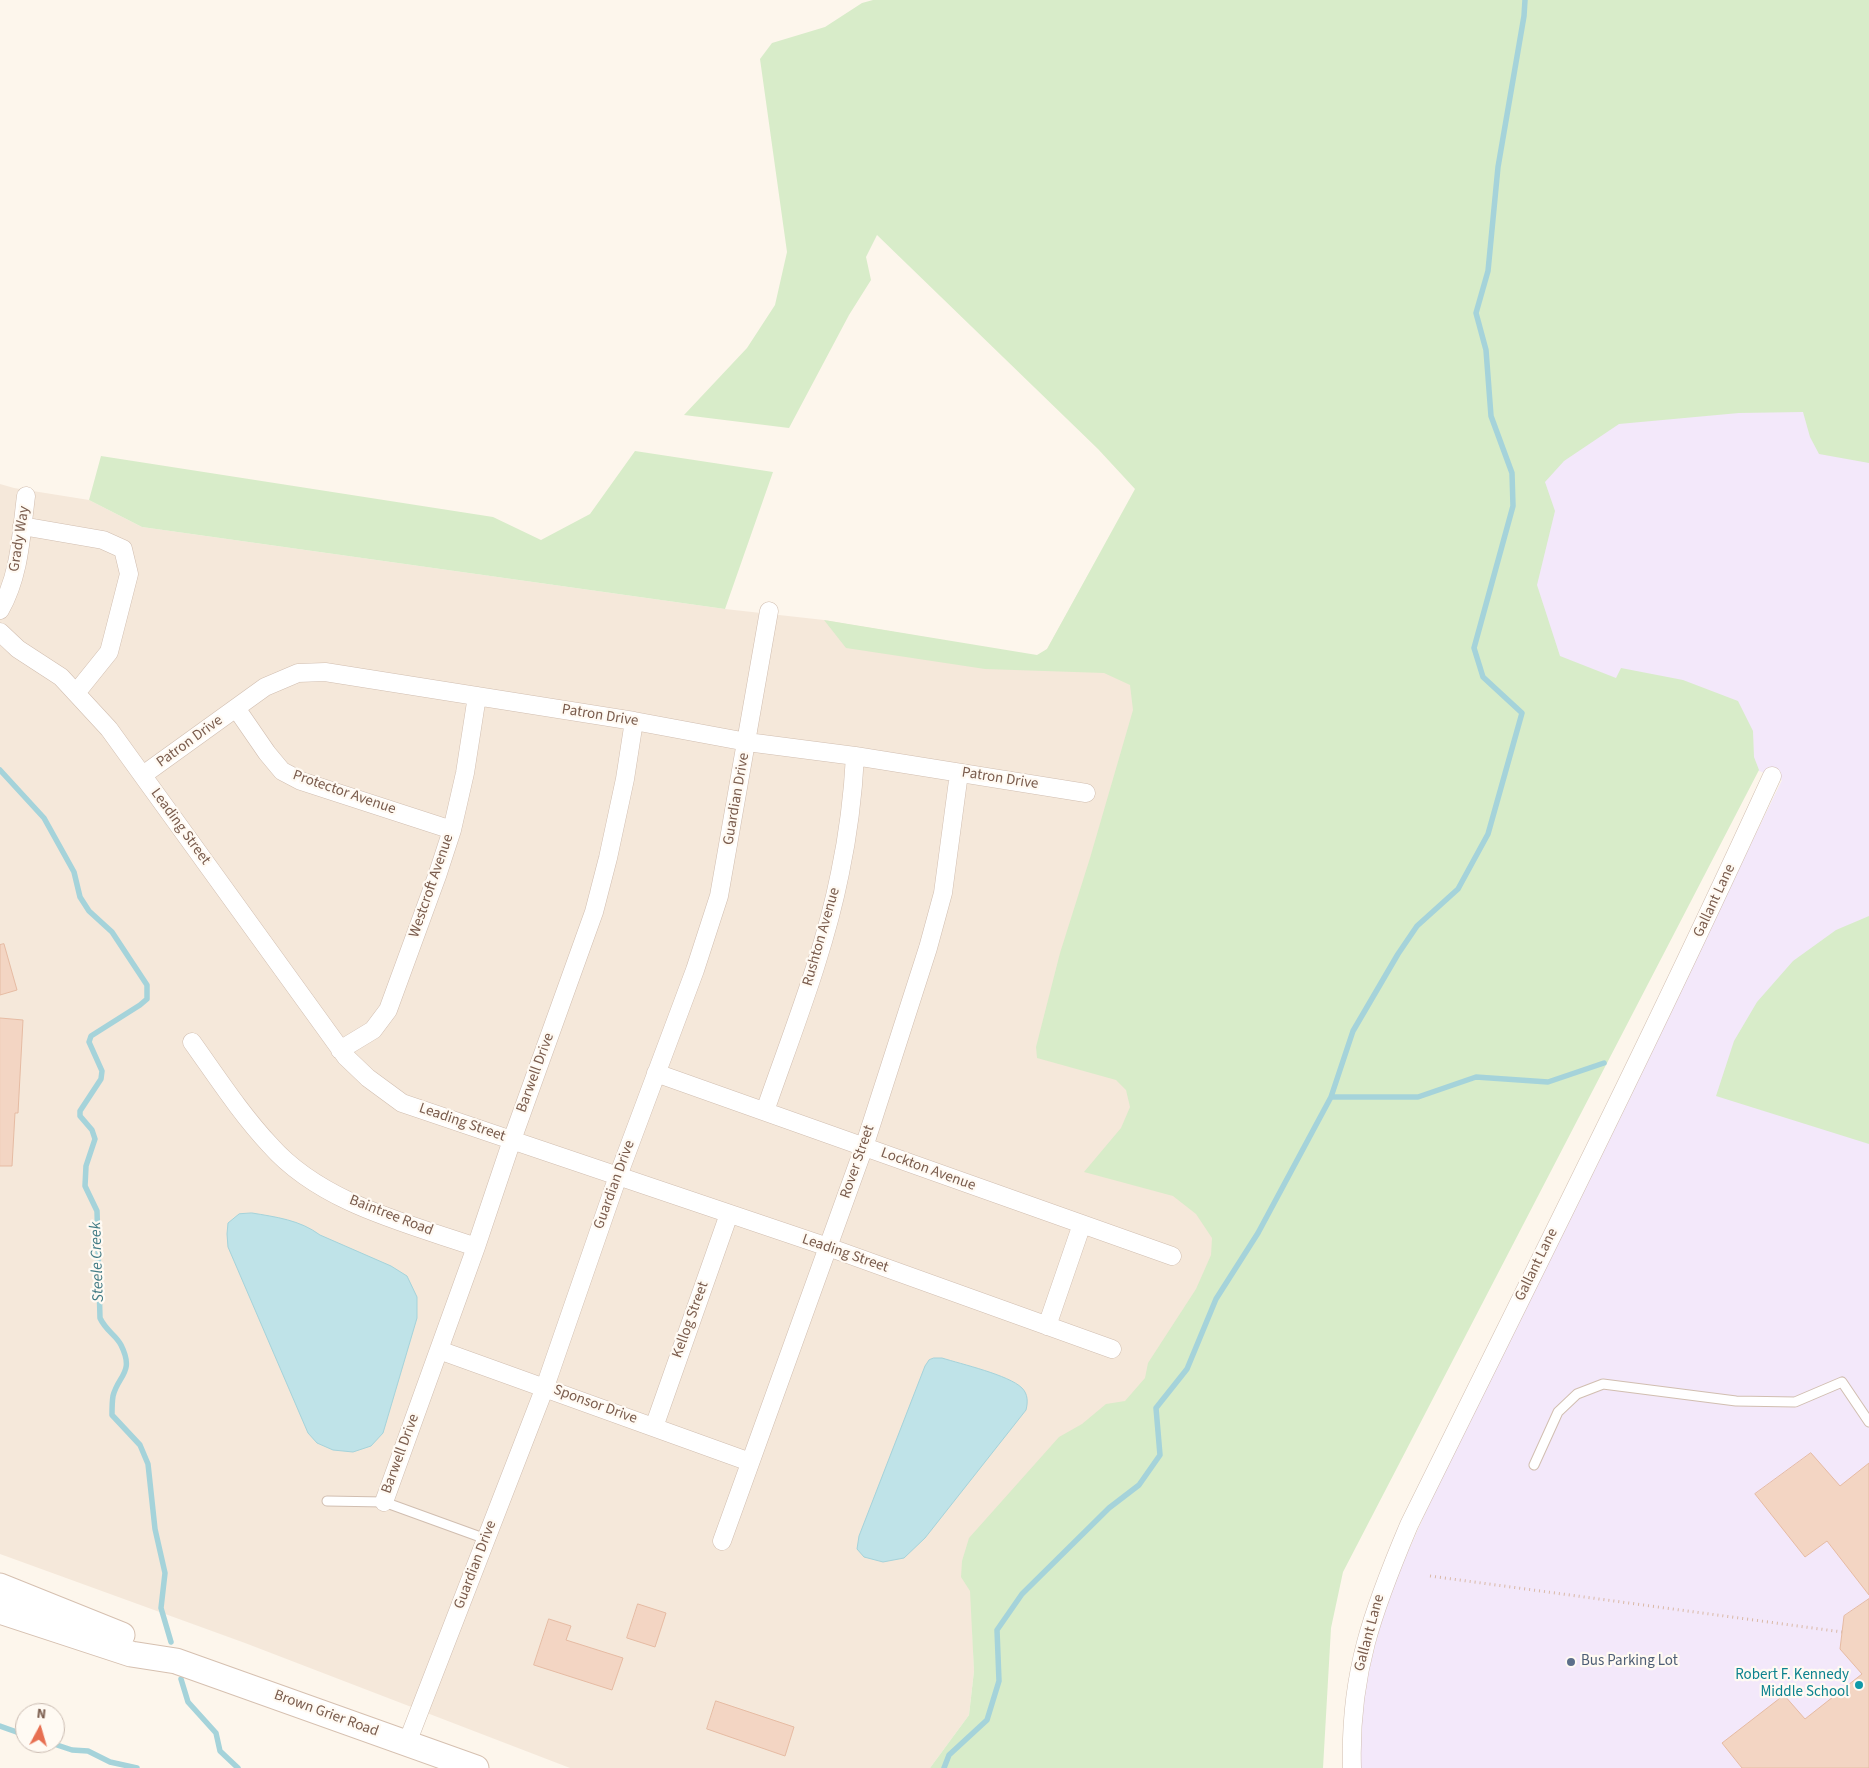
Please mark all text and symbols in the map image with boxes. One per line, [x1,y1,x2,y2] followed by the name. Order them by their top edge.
[6,505,34,573] street label: Grady Way
[560,701,640,731] street label: Patron Drive
[153,712,227,772] street label: Patron Drive
[720,751,754,847] street label: Guardian Drive
[960,764,1040,794] street label: Patron Drive
[290,767,398,819] street label: Protector Avenue
[146,785,214,869] street label: Leading Street
[406,832,458,940] street label: Westcroft Avenue
[1690,861,1740,941] street label: Gallant Lane
[799,886,845,988] street label: Rushton Avenue
[513,1031,559,1115] street label: Barwell Drive
[416,1100,508,1146] street label: Leading Street
[837,1123,879,1201] street label: Rover Street
[591,1138,639,1232] street label: Guardian Drive
[878,1145,978,1195] street label: Lockton Avenue
[346,1192,436,1240] street label: Baintree Road
[87,1221,109,1303] water label: Steele Creek
[1512,1226,1562,1304] street label: Gallant Lane
[799,1231,891,1277] street label: Leading Street
[669,1279,713,1361] street label: Kellog Street
[551,1382,639,1428] street label: Sponsor Drive
[378,1412,424,1496] street label: Barwell Drive
[451,1518,501,1612] street label: Guardian Drive
[1351,1593,1389,1673] street label: Gallant Lane
[1581,1653,1678,1671] place label: Bus Parking Lot
[1565,1656,1577,1668] marker: Bus Parking Lot
[1735,1667,1849,1702] place label: Robert F. Kennedy Middle School
[1853,1679,1865,1691] marker: Robert F. Kennedy Middle School
[271,1687,381,1741] street label: Brown Grier Road
[15,1703,65,1753] north arrow
[36,1704,47,1725] text: N

